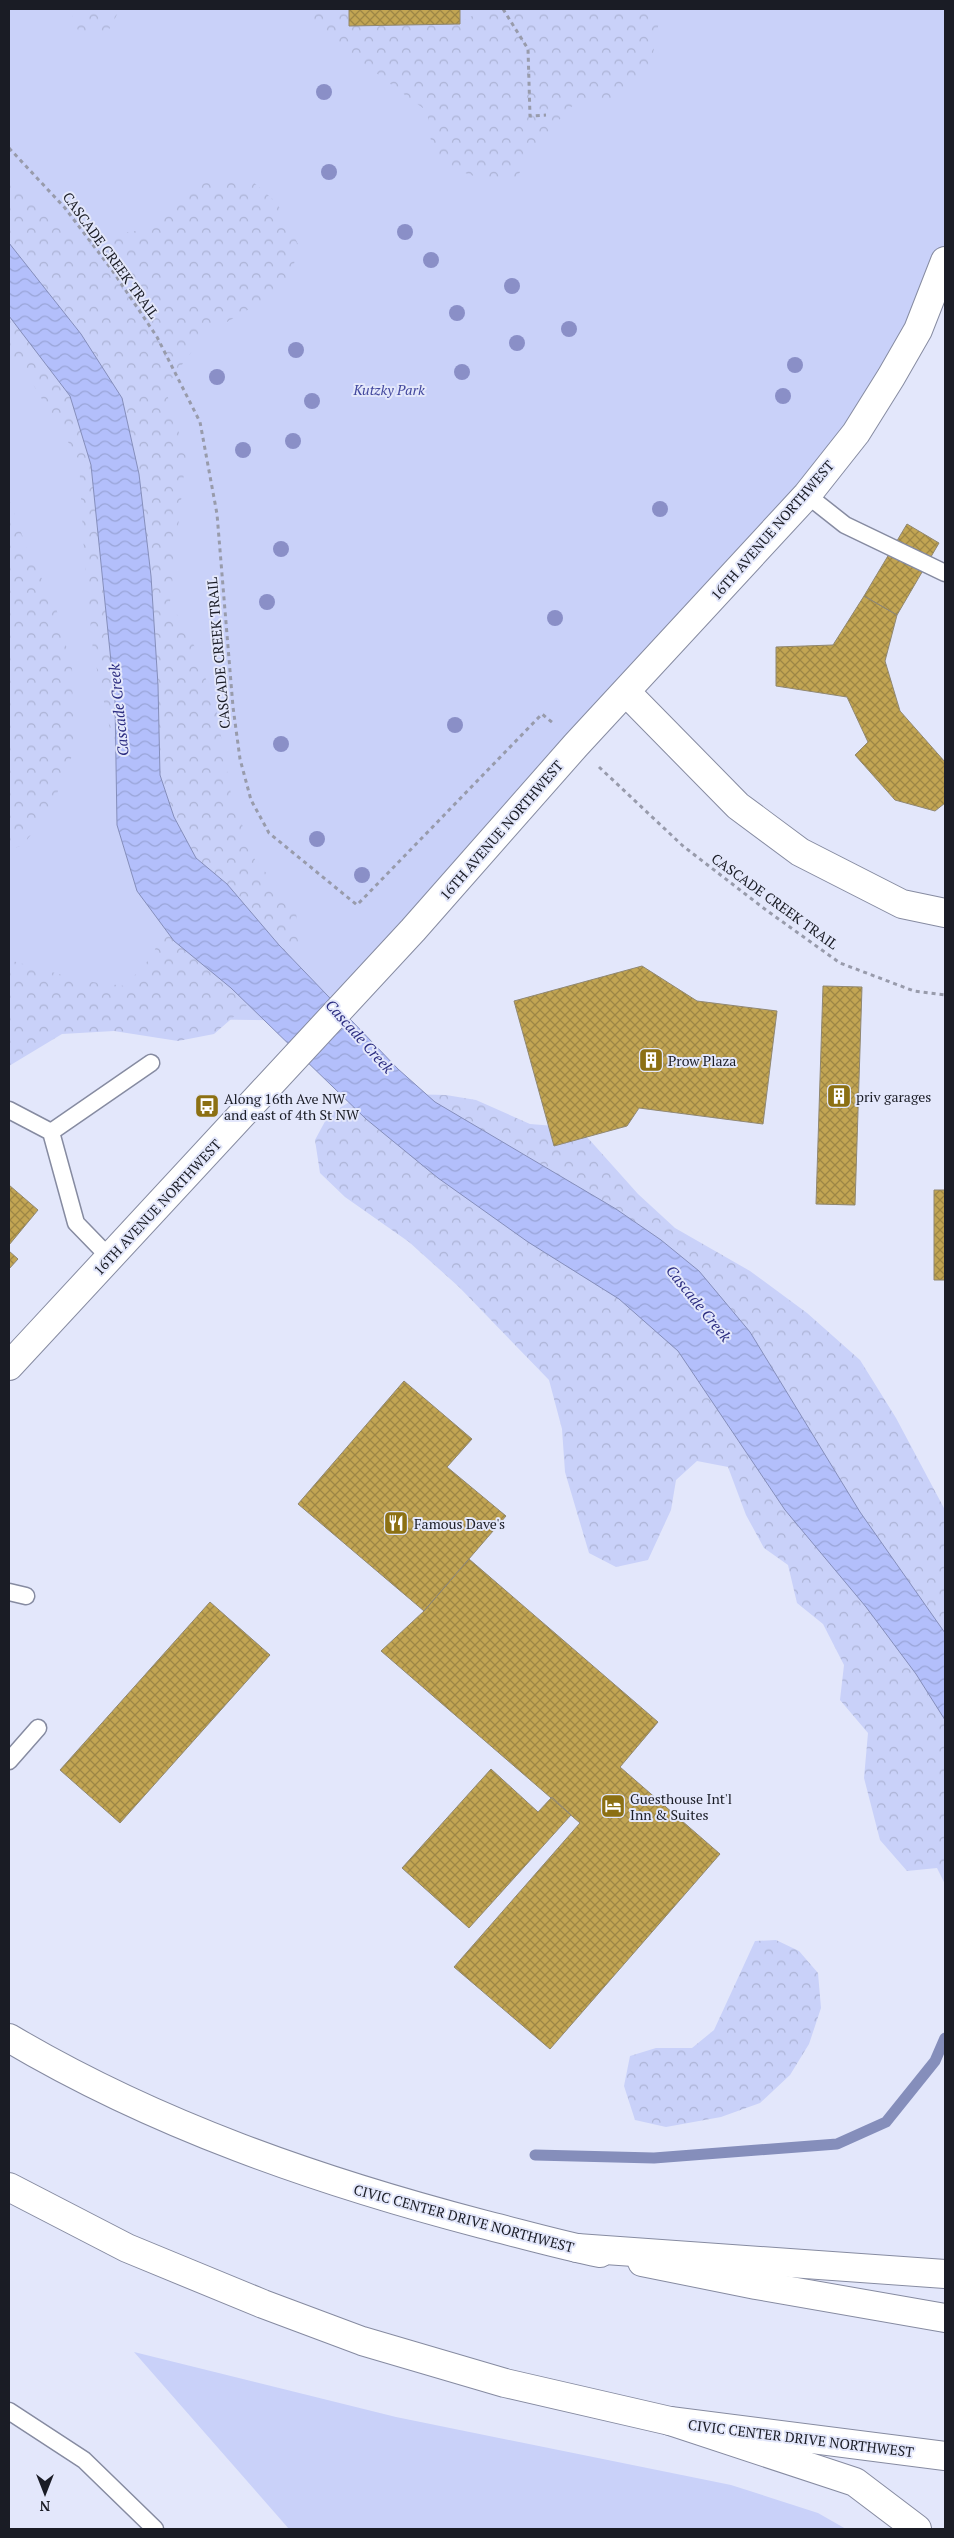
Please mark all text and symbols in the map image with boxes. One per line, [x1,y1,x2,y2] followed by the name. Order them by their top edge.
[59,188,164,322] street label: CASCADE CREEK TRAIL
[352,380,425,399] park label: Kutzky Park
[706,456,838,604] street label: 16TH AVENUE NORTHWEST
[202,576,234,729] street label: CASCADE CREEK TRAIL
[103,662,133,757] water label: Cascade Creek
[435,756,567,904] street label: 16TH AVENUE NORTHWEST
[708,849,842,954] street label: CASCADE CREEK TRAIL
[322,995,399,1078] water label: Cascade Creek
[638,1047,664,1073] building icon: Prow Plaza
[668,1051,736,1070] place label: Prow Plaza
[826,1083,852,1109] building icon: priv garages
[856,1087,931,1106] place label: priv garages
[224,1089,360,1124] place label: Along 16th Ave NW and east of 4th St NW
[194,1093,220,1119] bus stop icon: Along 16th Ave NW and east of 4th St NW
[89,1135,225,1279] street label: 16TH AVENUE NORTHWEST
[662,1261,736,1346] water label: Cascade Creek
[383,1510,409,1536] restaurant icon: Famous Dave's
[414,1514,505,1533] place label: Famous Dave's
[630,1789,732,1824] place label: Guesthouse Int'l Inn & Suites
[600,1793,626,1819] hotel icon: Guesthouse Int'l Inn & Suites
[352,2179,577,2257] street label: CIVIC CENTER DRIVE NORTHWEST
[687,2415,915,2461] street label: CIVIC CENTER DRIVE NORTHWEST
[20,2468,70,2518] north arrow
[39,2497,50,2516] text: N

